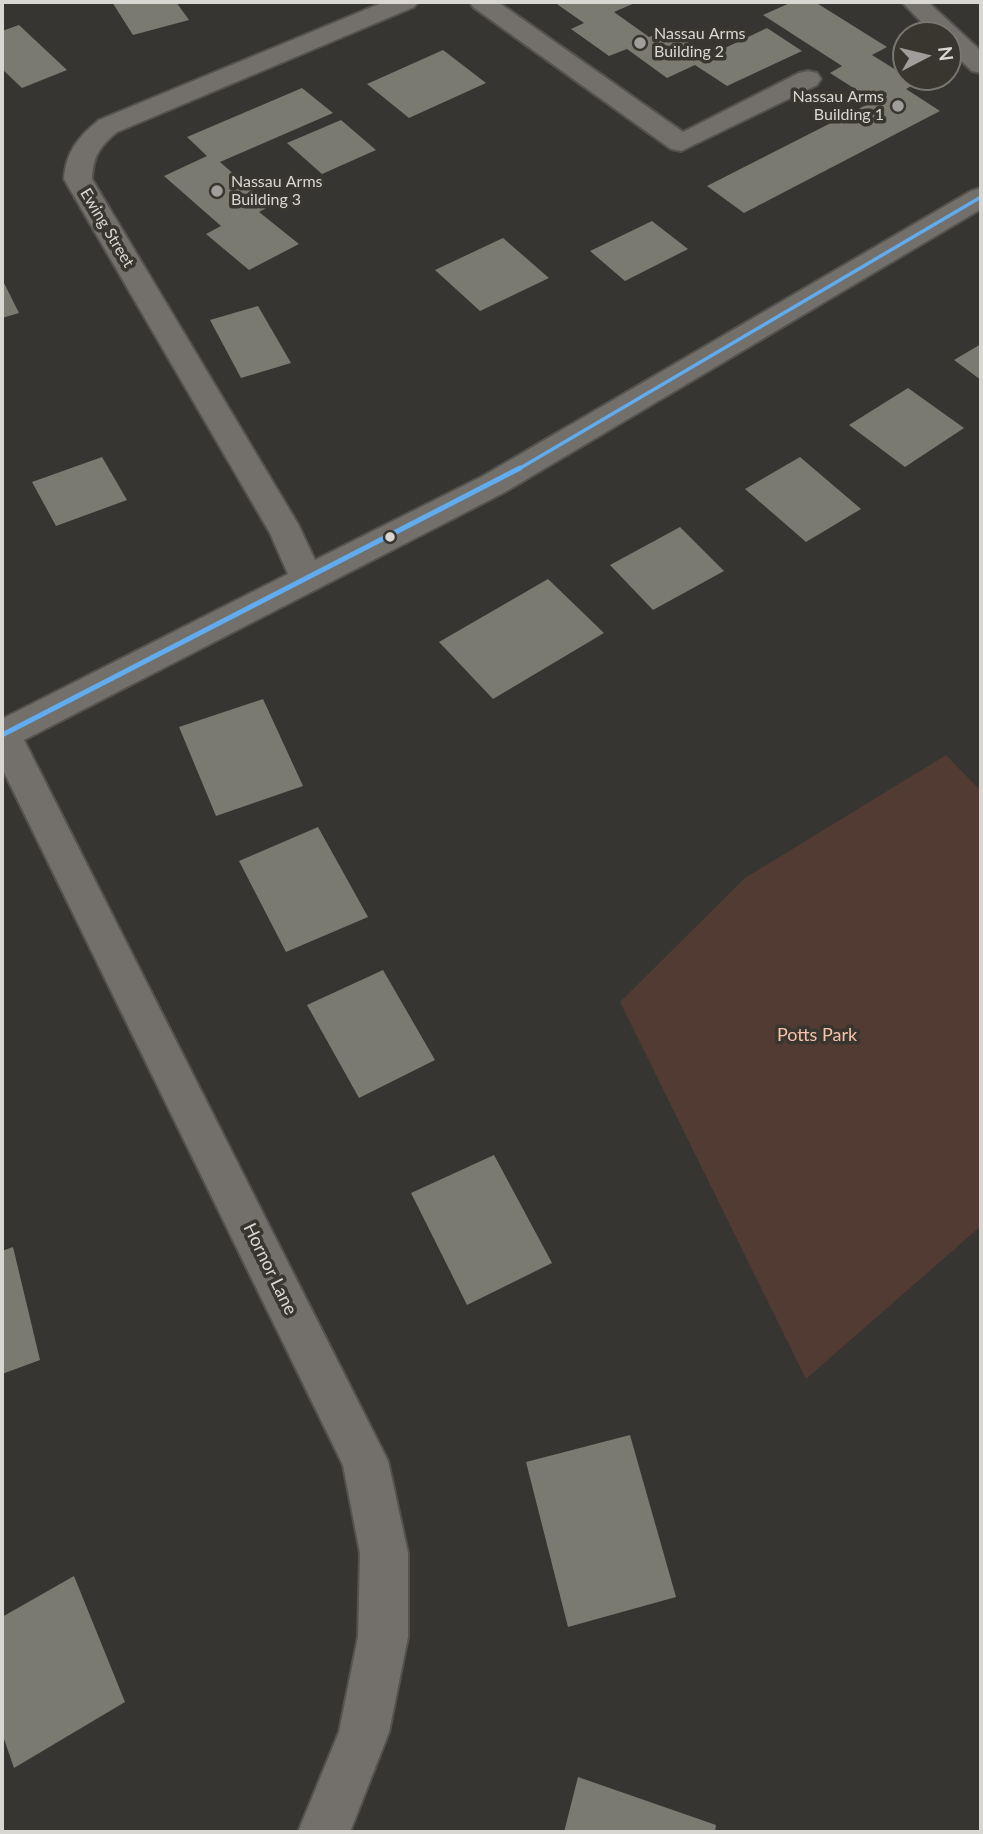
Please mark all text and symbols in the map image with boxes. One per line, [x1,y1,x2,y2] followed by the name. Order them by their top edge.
[892,21,962,91] north arrow
[654,24,745,62] place label: Nassau Arms Building 2
[632,35,648,51] marker: Nassau Arms Building 2
[934,45,959,62] text: N
[793,87,884,125] place label: Nassau Arms Building 1
[890,98,906,114] marker: Nassau Arms Building 1
[231,172,322,210] place label: Nassau Arms Building 3
[209,183,225,199] marker: Nassau Arms Building 3
[76,185,138,271] street label: Ewing Street
[383,530,397,544] unlabelled marker
[777,1024,857,1046] park label: Potts Park
[239,1220,301,1318] street label: Hornor Lane

